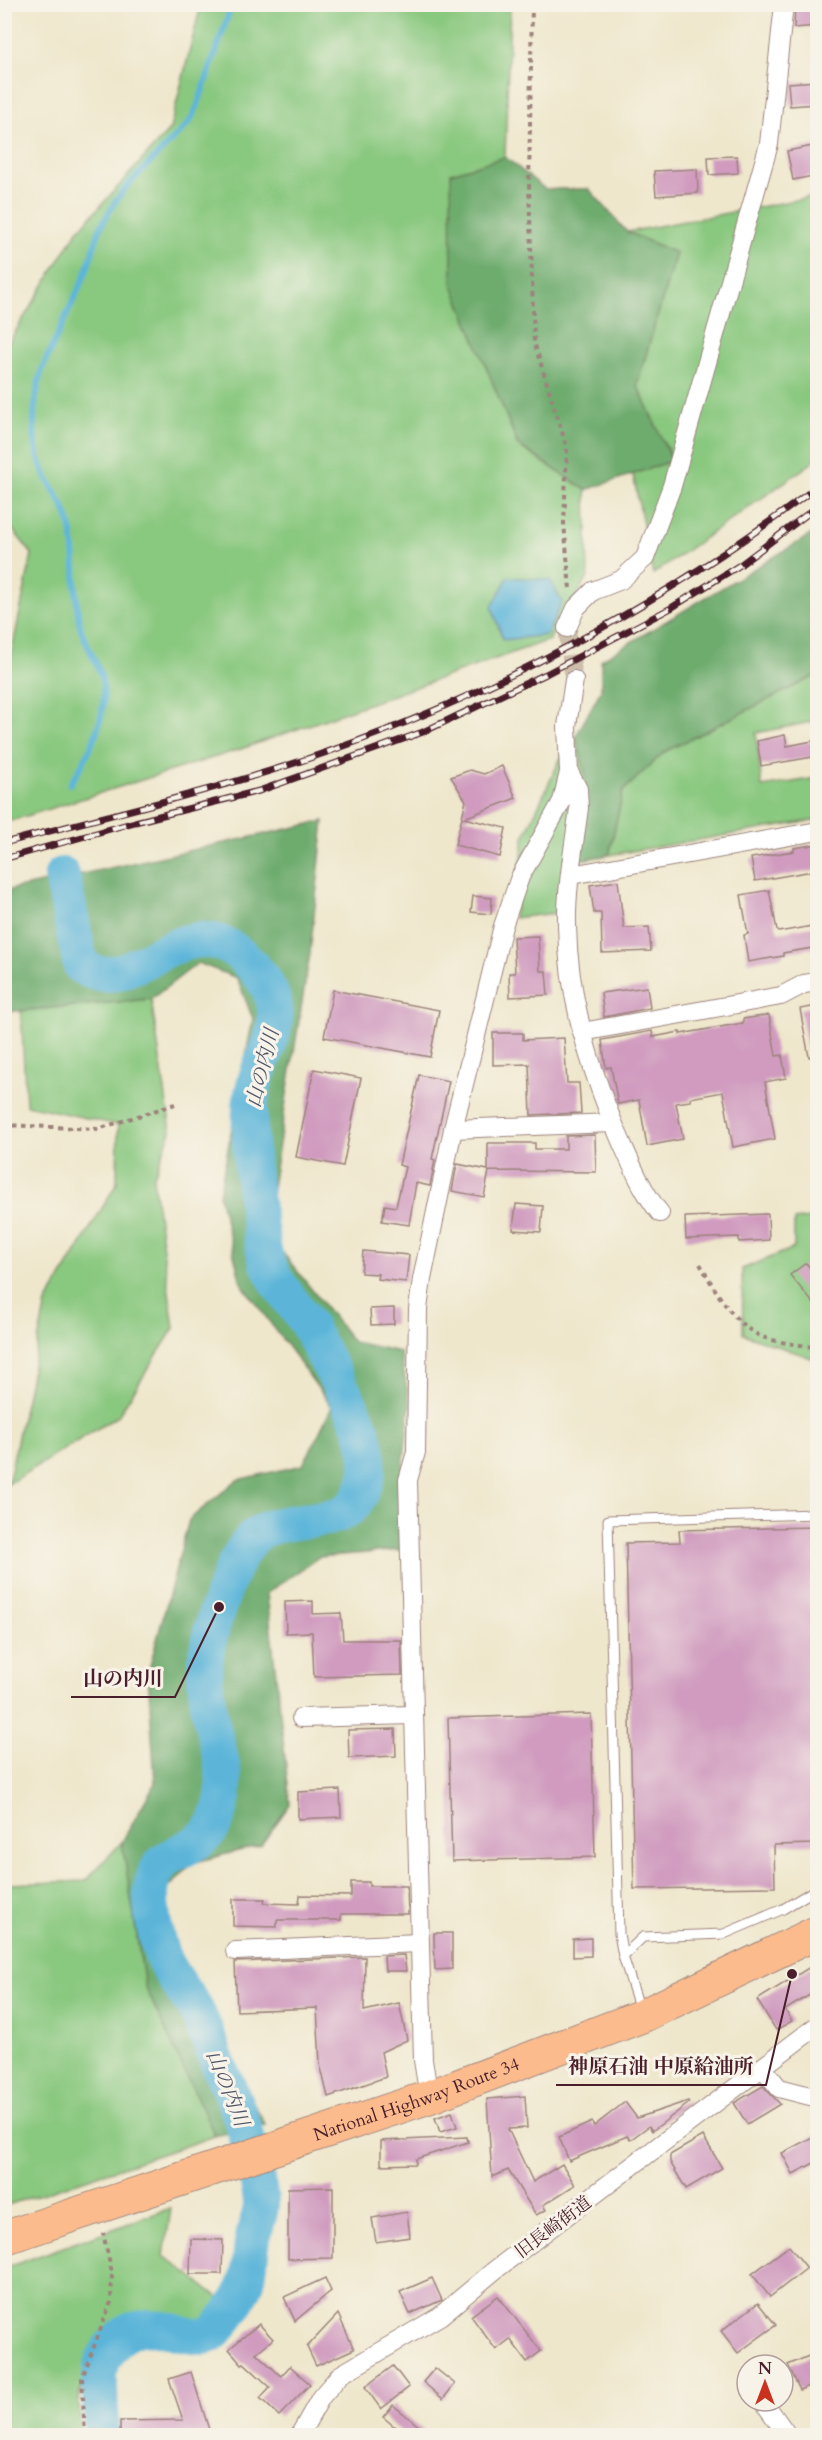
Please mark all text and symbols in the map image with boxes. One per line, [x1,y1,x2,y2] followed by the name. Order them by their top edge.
[240,1024,286,1110] water label: 山の内川
[71,1659,175,1697] callout: 山の内川
[83,1665,163,1692] text: 山の内川
[200,2046,256,2132] water label: 山の内川
[556,2047,766,2085] callout: 神原石油 中原給油所
[310,2052,523,2148] street label: National Highway Route 34
[568,2053,754,2080] text: 神原石油 中原給油所
[510,2190,597,2264] street label: 旧長崎街道
[735,2353,795,2413] north arrow
[758,2358,772,2380] text: N

